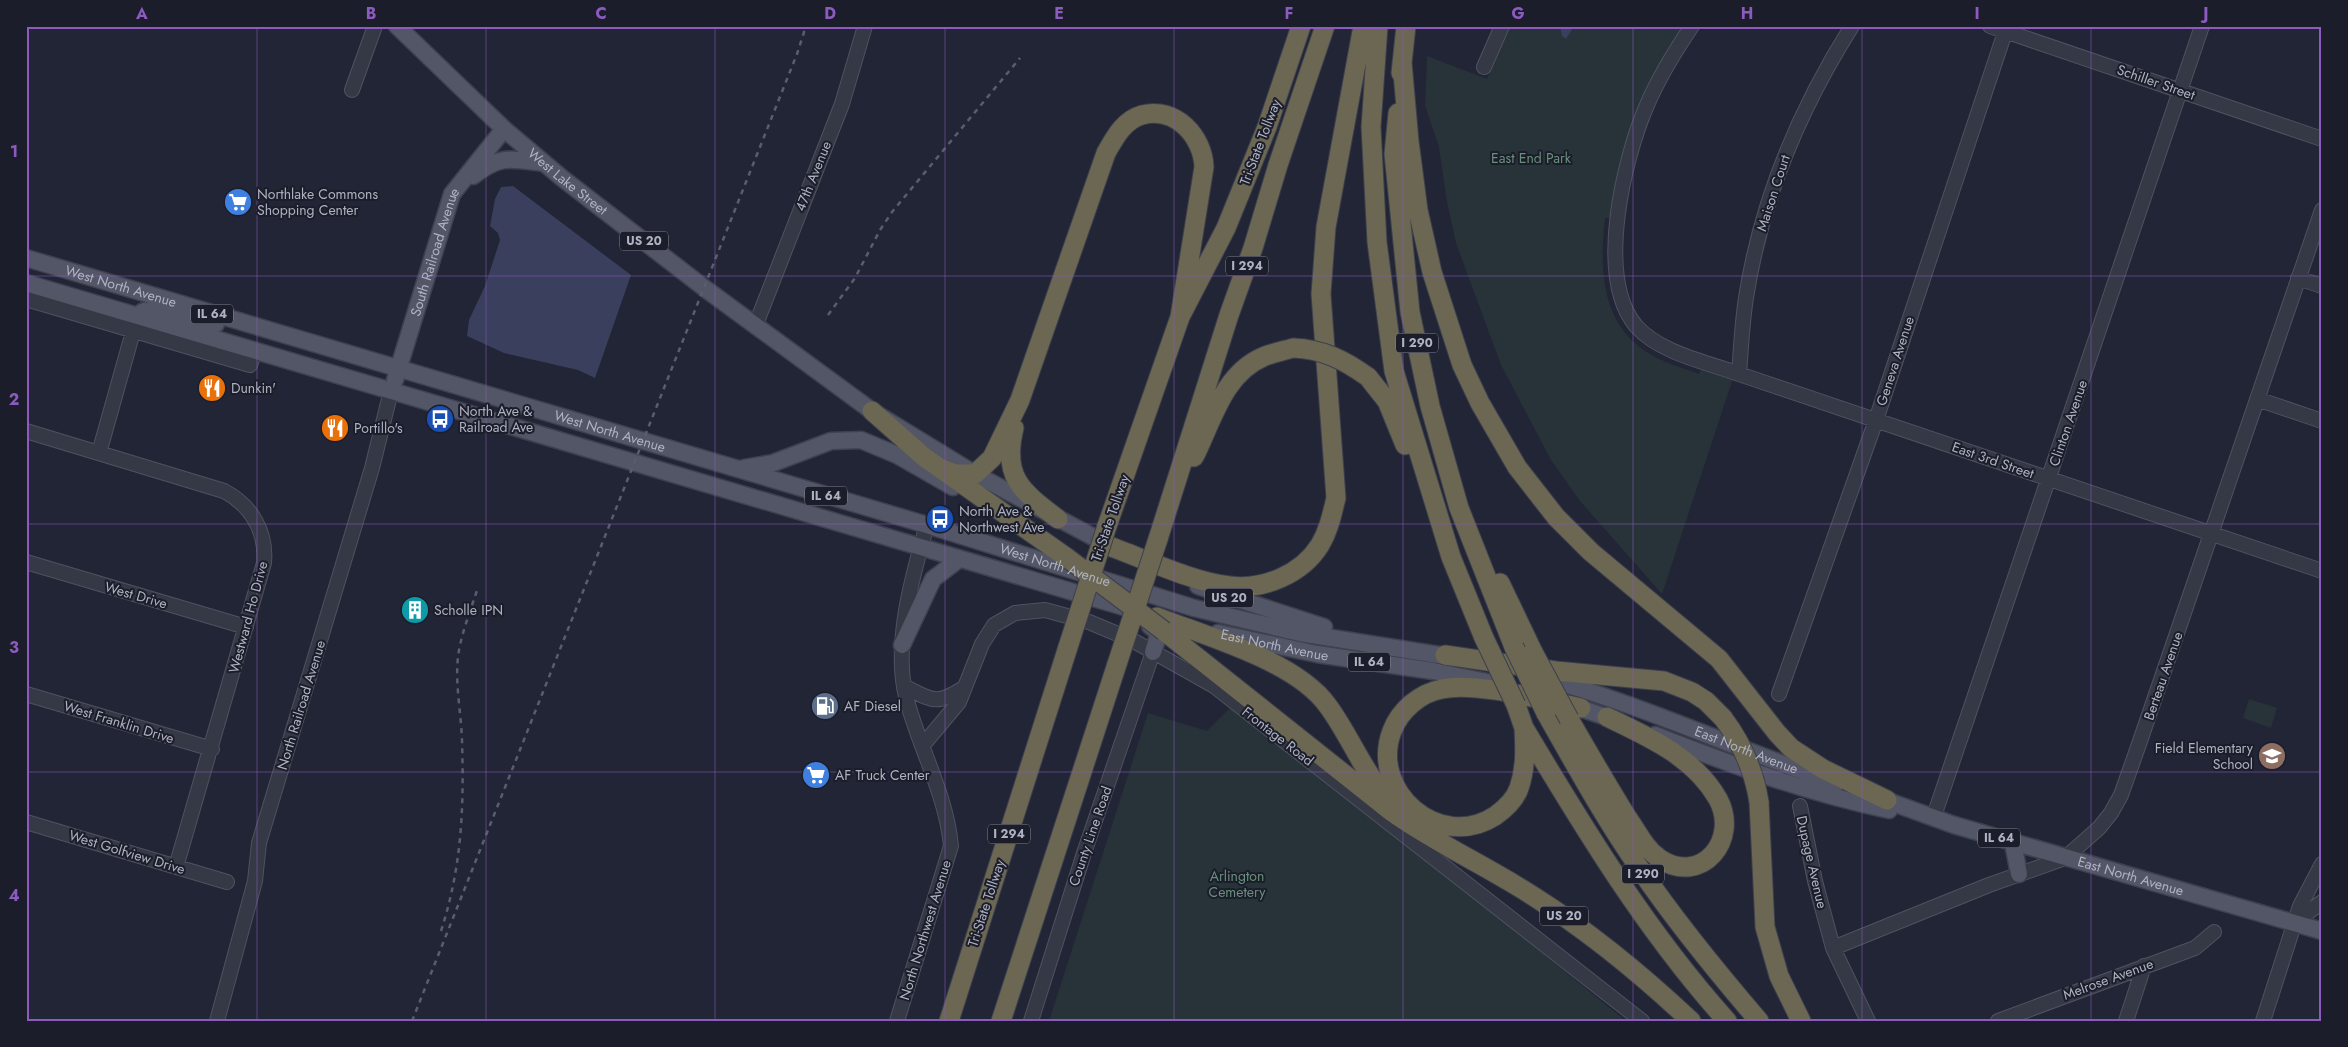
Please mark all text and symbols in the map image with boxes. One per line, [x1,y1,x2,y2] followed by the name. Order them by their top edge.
[135,2,148,25] text: A
[366,2,376,25] text: B
[595,2,607,25] text: C
[824,2,836,25] text: D
[1054,2,1064,25] text: E
[1285,2,1293,25] text: F
[1511,2,1525,25] text: G
[1741,2,1753,25] text: H
[1974,2,1980,25] text: I
[2200,2,2209,25] text: J
[2114,59,2198,105] street label: Schiller Street
[1234,95,1286,188] street label: Tri-State Tollway
[790,138,836,214] street label: 47th Avenue
[10,140,18,163] text: 1
[523,143,612,220] street label: West Lake Street
[1491,148,1572,168] park label: East End Park
[1751,152,1795,234] street label: Maison Court
[405,183,464,319] street label: South Railroad Avenue
[257,184,378,220] place label: Northlake Commons Shopping Center
[223,187,253,217] supermarket icon: Northlake Commons Shopping Center
[620,232,668,250] road number: US 20
[1226,256,1268,276] road number: I 294
[63,260,179,312] street label: West North Avenue
[191,304,233,324] road number: IL 64
[1871,314,1919,408] street label: Geneva Avenue
[1396,333,1438,352] road number: I 290
[197,373,227,403] restaurant icon: Dunkin'
[2044,377,2092,469] street label: Clinton Avenue
[231,378,276,398] place label: Dunkin'
[9,388,19,411] text: 2
[459,401,533,437] place label: North Ave & Railroad Ave
[425,404,455,434] bus stop icon: North Ave & Railroad Ave
[552,405,668,457] street label: West North Avenue
[320,413,350,443] restaurant icon: Portillo's
[354,418,403,438] place label: Portillo's
[1949,437,2037,484] street label: East 3rd Street
[1086,471,1135,564] street label: Tri-State Tollway
[805,486,847,506] road number: IL 64
[959,501,1044,537] place label: North Ave & Northwest Ave
[925,504,955,534] bus stop icon: North Ave & Northwest Ave
[997,538,1113,591] street label: West North Avenue
[223,559,273,675] street label: Westward Ho Drive
[102,577,170,613] street label: West Drive
[1205,588,1253,608] road number: US 20
[400,595,430,625] building icon: Scholle IPN
[434,600,503,620] place label: Scholle IPN
[1219,624,1330,666] street label: East North Avenue
[2139,629,2187,723] street label: Berteau Avenue
[9,636,19,659] text: 3
[272,638,330,772] street label: North Railroad Avenue
[1348,652,1390,672] road number: IL 64
[810,691,840,721] fuel station icon: AF Diesel
[61,696,177,748] street label: West Franklin Drive
[844,696,901,716] place label: AF Diesel
[1238,702,1318,770] street label: Frontage Road
[1692,721,1801,779] street label: East North Avenue
[2155,738,2254,774] place label: Field Elementary School
[2257,741,2287,771] school or university icon: Field Elementary School
[801,760,831,790] supermarket icon: AF Truck Center
[835,765,930,785] place label: AF Truck Center
[1064,783,1116,889] street label: County Line Road
[1792,814,1832,910] street label: Dupage Avenue
[988,824,1030,844] road number: I 294
[66,825,188,879] street label: West Golfview Drive
[1978,828,2020,848] road number: IL 64
[2075,851,2186,901] street label: East North Avenue
[962,856,1010,949] street label: Tri-State Tollway
[894,858,956,1002] street label: North Northwest Avenue
[1622,864,1664,884] road number: I 290
[1209,866,1266,902] park label: Arlington Cemetery
[8,884,20,907] text: 4
[1540,906,1588,926] road number: US 20
[2060,953,2156,1005] street label: Melrose Avenue

